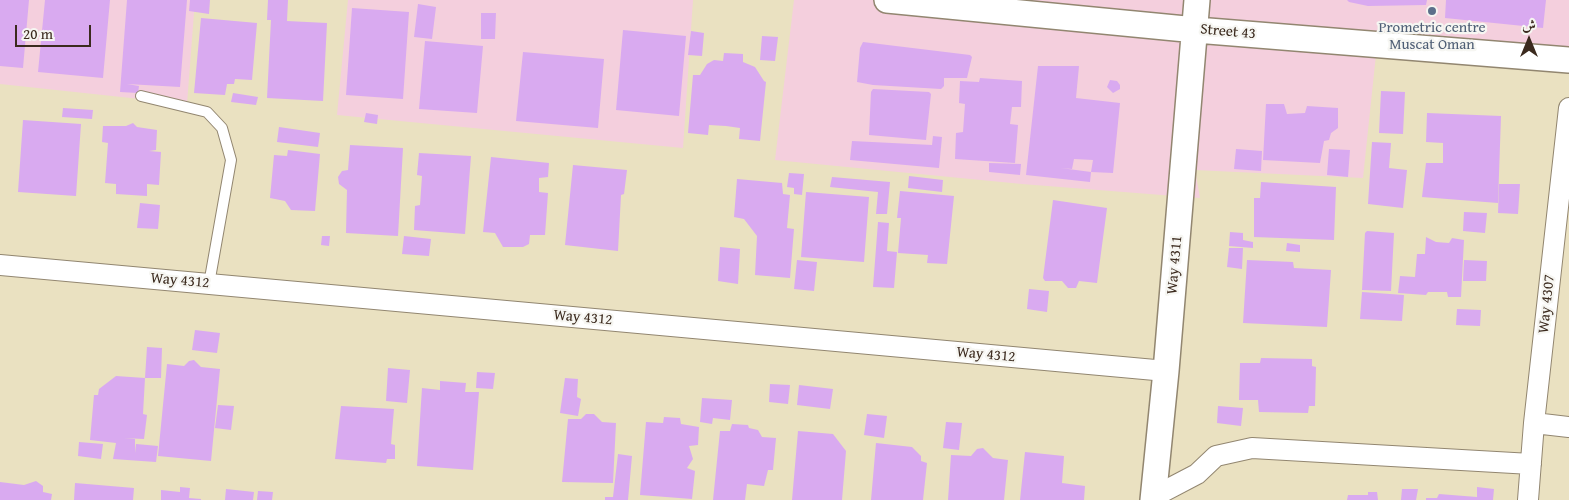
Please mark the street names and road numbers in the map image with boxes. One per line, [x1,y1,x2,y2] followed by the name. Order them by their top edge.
[1199,21,1257,43] street label: Street 43
[1163,235,1187,295] street label: Way 4311
[150,269,210,293] street label: Way 4312
[1535,274,1559,334] street label: Way 4307
[553,306,613,330] street label: Way 4312
[956,343,1016,367] street label: Way 4312

